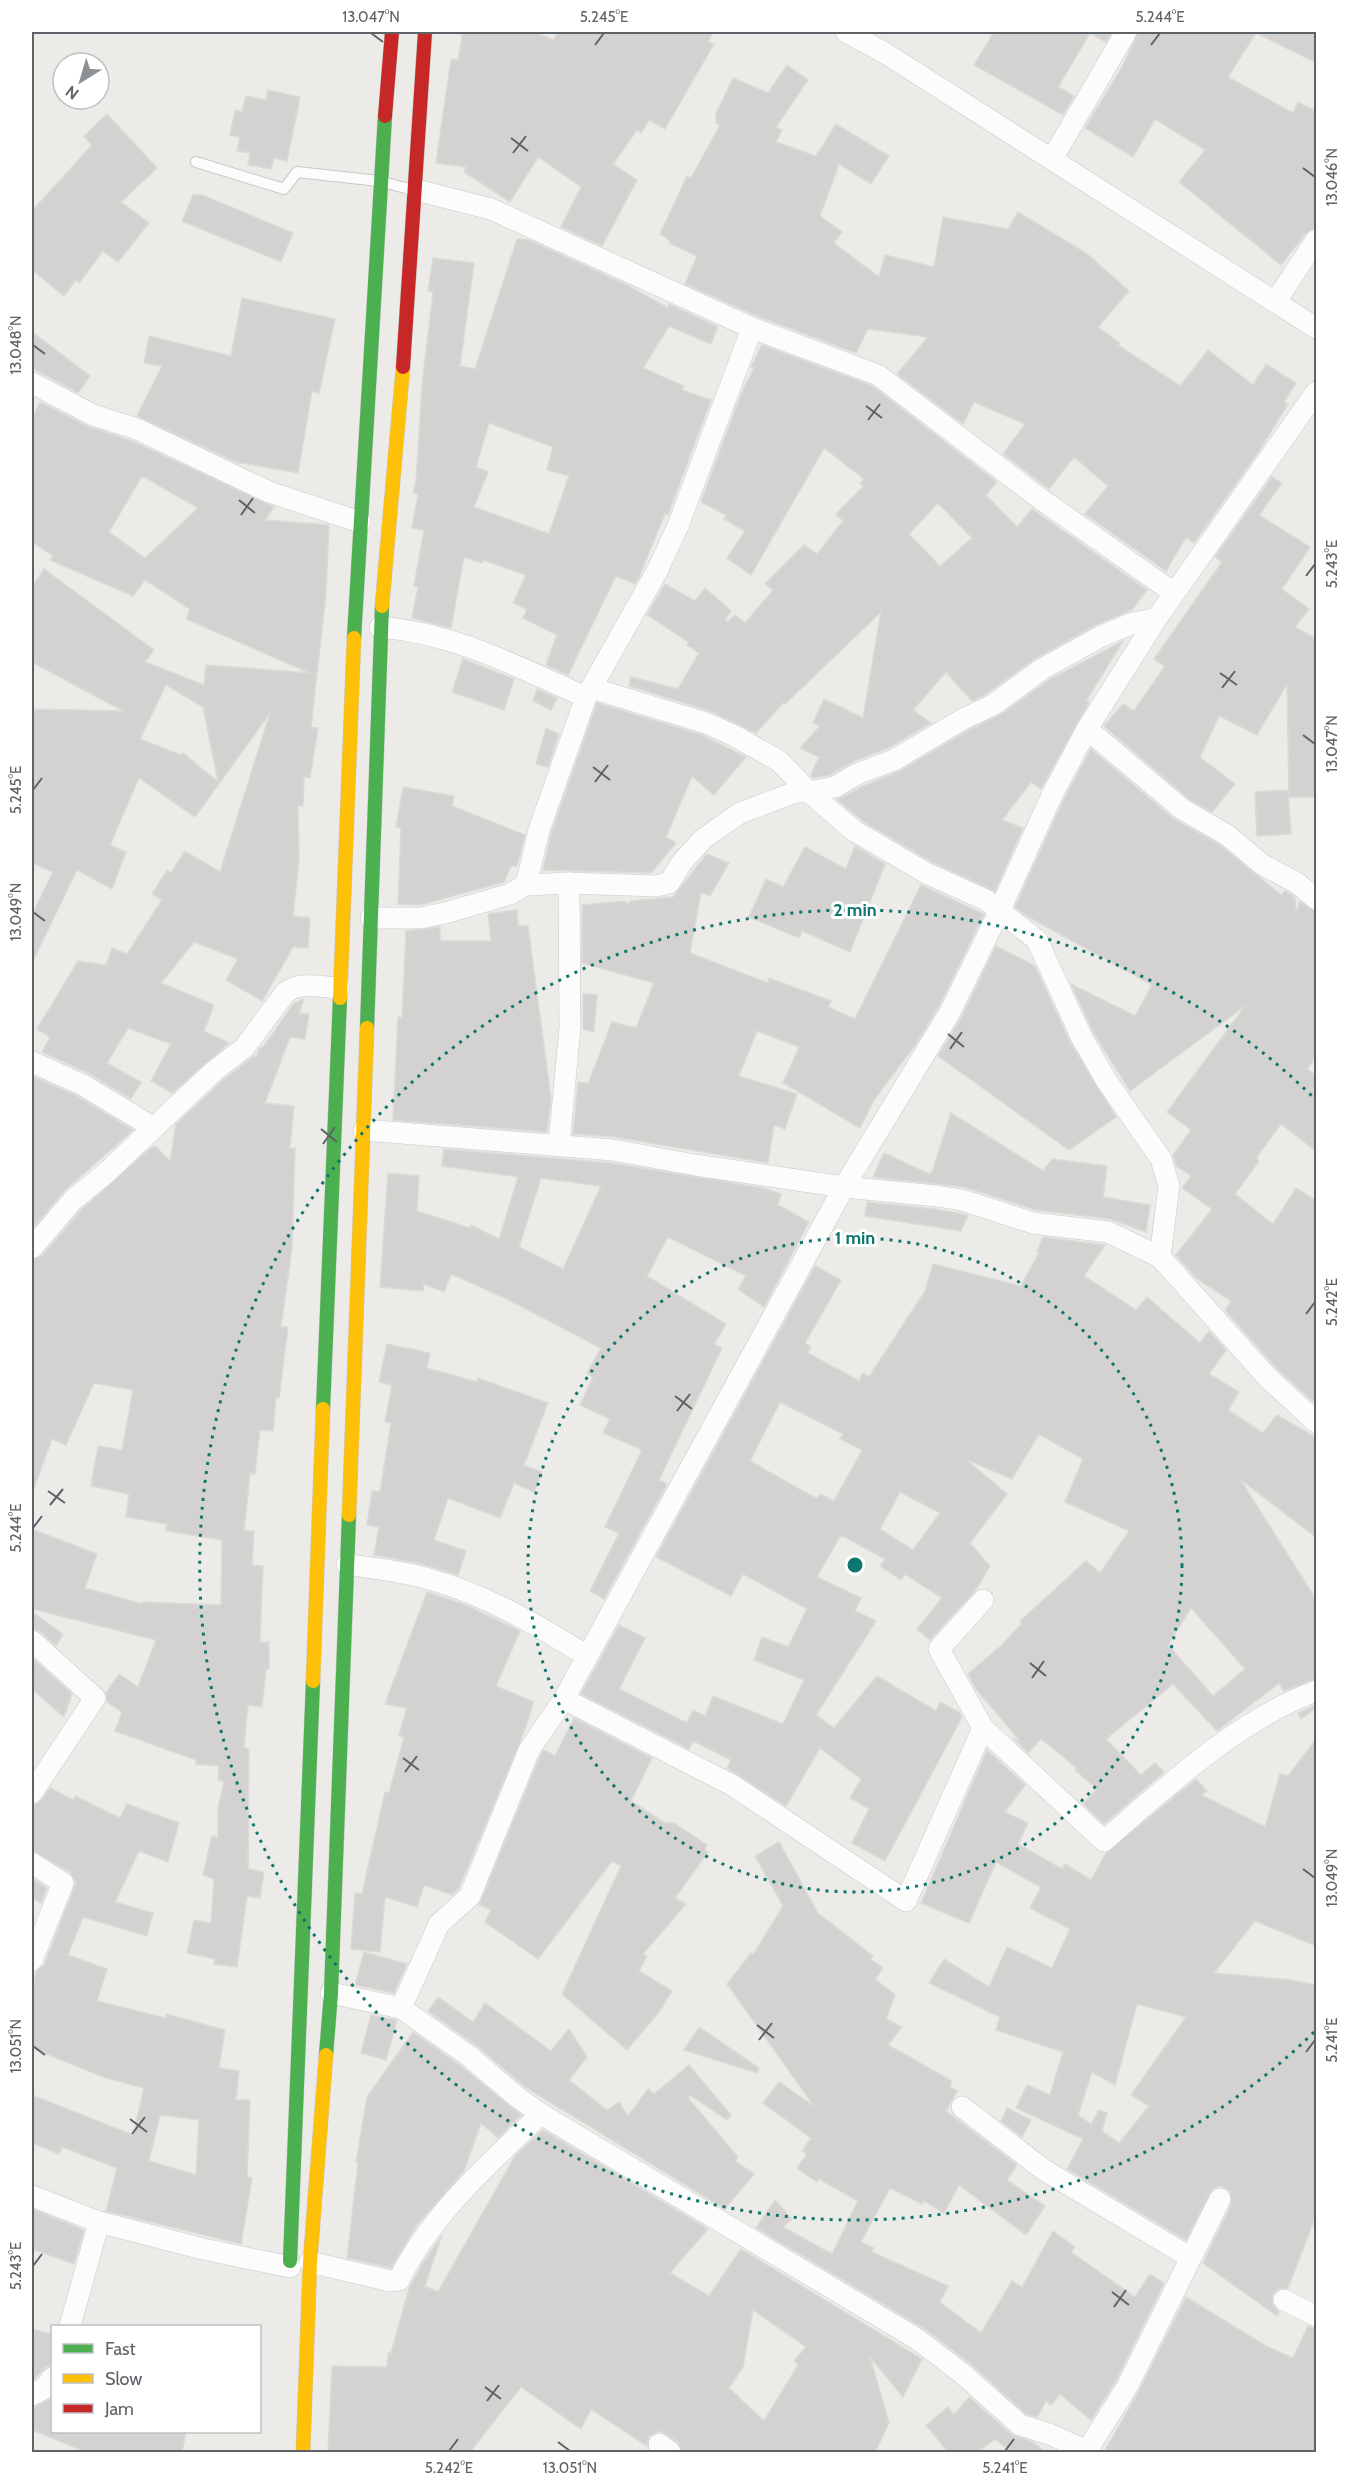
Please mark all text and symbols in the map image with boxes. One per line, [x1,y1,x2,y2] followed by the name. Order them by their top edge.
[342,8,400,26] text: 13.047°N
[580,8,628,26] text: 5.245°E
[1136,8,1184,26] text: 5.244°E
[51,51,111,111] north arrow
[62,82,83,104] text: N
[1323,148,1341,206] text: 13.046°N
[7,315,25,375] text: 13.048°N
[1323,540,1341,588] text: 5.243°E
[1323,715,1341,773] text: 13.047°N
[7,766,25,814] text: 5.245°E
[7,883,25,941] text: 13.049°N
[833,899,877,921] text: 2 min
[835,1227,875,1249] text: 1 min
[1323,1278,1341,1326] text: 5.242°E
[7,1504,25,1552] text: 5.244°E
[845,1555,865,1575] centre of rings
[1323,1849,1341,1907] text: 13.049°N
[1323,2017,1341,2063] text: 5.241°E
[7,2019,25,2073] text: 13.051°N
[7,2242,25,2290] text: 5.243°E
[51,2325,261,2433] legend
[105,2338,136,2360] text: Fast
[105,2368,142,2390] text: Slow
[104,2398,134,2420] text: Jam
[425,2459,473,2477] text: 5.242°E
[543,2459,597,2477] text: 13.051°N
[982,2459,1028,2477] text: 5.241°E

